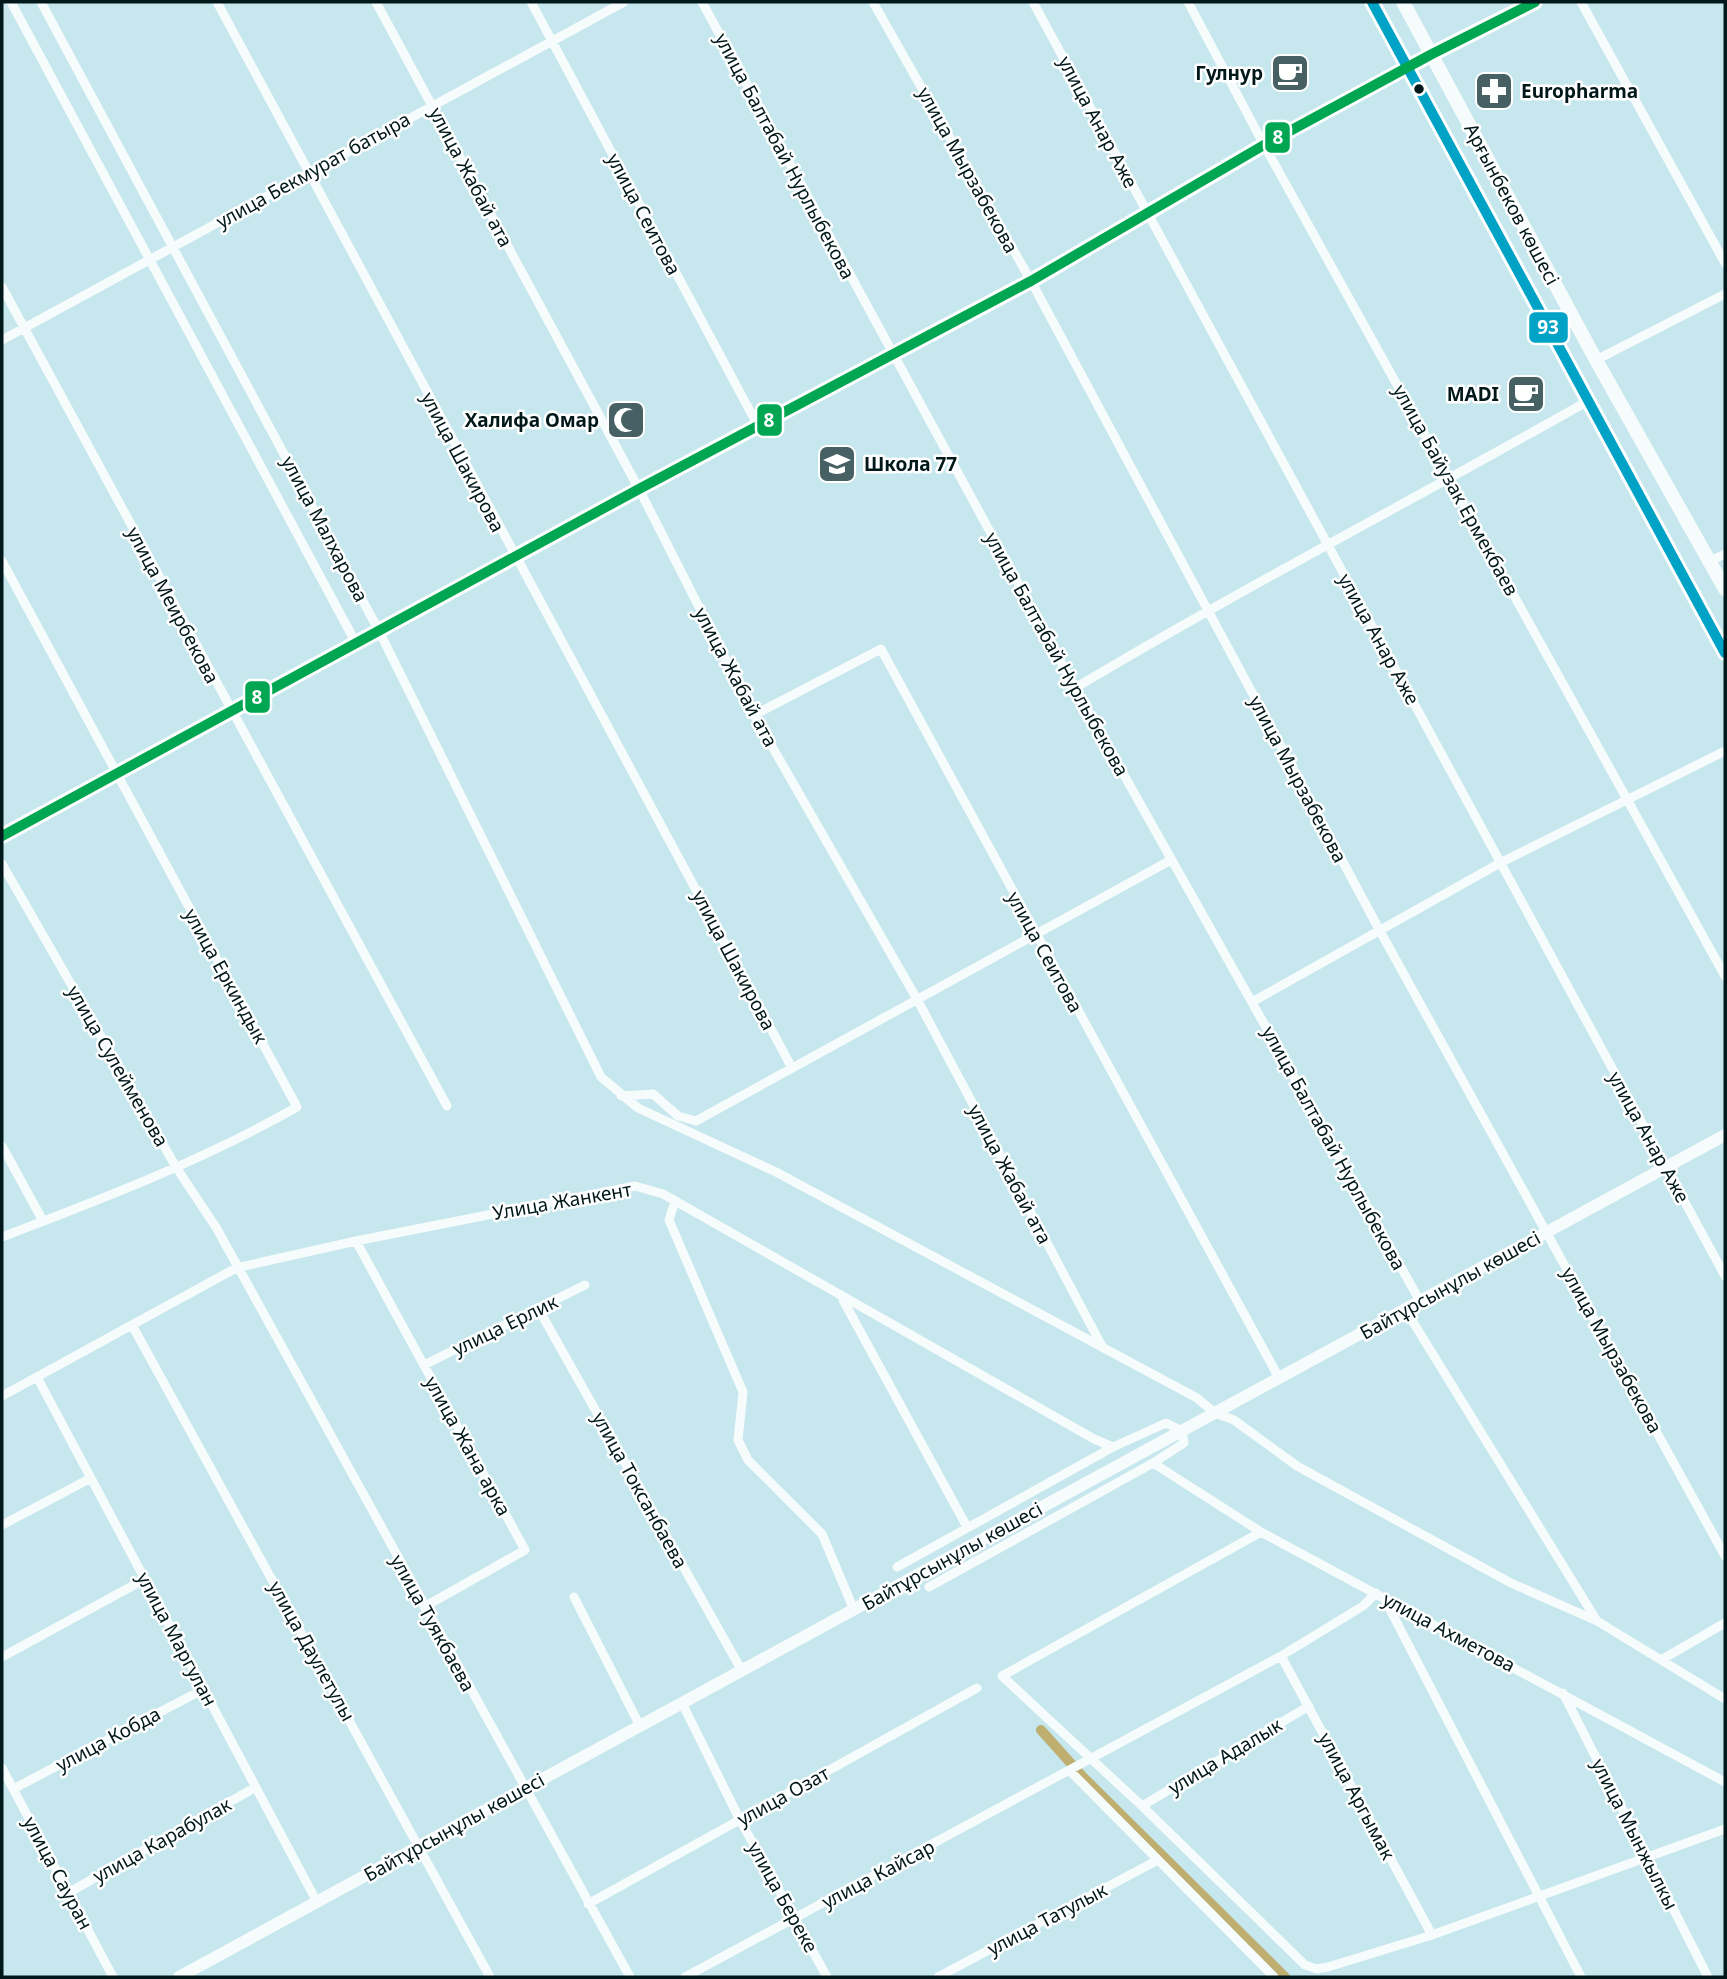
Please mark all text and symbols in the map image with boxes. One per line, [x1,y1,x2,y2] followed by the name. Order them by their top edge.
[709,28,861,284] street label: улица Балтабай Нурлыбекова
[1052,51,1144,193] street label: улица Анар Аже
[1269,52,1311,94] cafe icon: Гулнур
[1195,60,1263,86] place label: Гулнур
[1473,70,1515,112] pharmacy icon: Europharma
[1521,78,1638,104] place label: Europharma
[912,82,1024,258] street label: улица Мырзабекова
[1412,82,1426,96] unlabelled marker
[423,103,519,251] street label: улица Жабай ата
[211,106,415,234] street label: улица Бекмурат батыра
[1458,119,1566,289] street label: Арғынбеков көшесі
[1264,121,1291,154] line badge: 8
[1273,124,1284,150] text: 8
[601,149,687,279] street label: улица Сеитова
[1528,311,1569,344] line badge: 93
[1537,314,1559,340] text: 93
[1505,373,1547,415] cafe icon: MADI
[1387,380,1525,600] street label: улица Байузак Ермекбаев
[1447,381,1499,407] place label: MADI
[415,387,511,537] street label: улица Шакирова
[605,399,647,441] mosque icon: Халифа Омар
[756,403,783,437] line badge: 8
[465,407,599,433] place label: Халифа Омар
[764,407,775,433] text: 8
[816,443,858,485] school or university icon: Школа 77
[276,451,374,607] street label: улица Малхарова
[864,451,957,477] place label: Школа 77
[121,522,225,688] street label: улица Меирбекова
[979,527,1135,781] street label: улица Балтабай Нурлыбекова
[1332,569,1426,709] street label: улица Анар Аже
[688,603,784,751] street label: улица Жабай ата
[244,680,271,714] line badge: 8
[252,684,263,710] text: 8
[1243,691,1353,867] street label: улица Мырзабекова
[686,885,782,1035] street label: улица Шакирова
[1001,887,1089,1017] street label: улица Сеитова
[178,904,274,1048] street label: улица Еркиндык
[61,981,175,1151] street label: улица Сулейменова
[1256,1021,1412,1275] street label: улица Балтабай Нурлыбекова
[1602,1067,1696,1207] street label: улица Анар Аже
[962,1100,1058,1248] street label: улица Жабай ата
[490,1176,634,1226] street label: Улица Жанкент
[1355,1225,1545,1345] street label: Байтұрсынұлы көшесі
[1556,1262,1668,1438] street label: улица Мырзабекова
[448,1288,562,1362] street label: улица Ерлик
[419,1372,517,1520] street label: улица Жана арка
[586,1407,694,1573] street label: улица Токсанбаева
[857,1496,1047,1616] street label: Байтұрсынұлы көшесі
[385,1550,481,1696] street label: улица Туякбаева
[131,1567,223,1711] street label: улица Маргулан
[263,1576,361,1726] street label: улица Даулетулы
[1378,1586,1520,1678] street label: улица Ахметова
[51,1701,165,1777] street label: улица Кобда
[1163,1712,1287,1800] street label: улица Адалык
[1313,1728,1401,1864] street label: улица Аргымак
[1586,1754,1684,1914] street label: улица Мынжылкы
[732,1760,834,1832] street label: улица Озат
[359,1767,549,1887] street label: Байтұрсынұлы көшесі
[88,1791,236,1889] street label: улица Карабулак
[17,1812,99,1934] street label: улица Сауран
[817,1833,939,1915] street label: улица Кайсар
[742,1837,824,1957] street label: улица Береке
[983,1876,1111,1962] street label: улица Татулык

